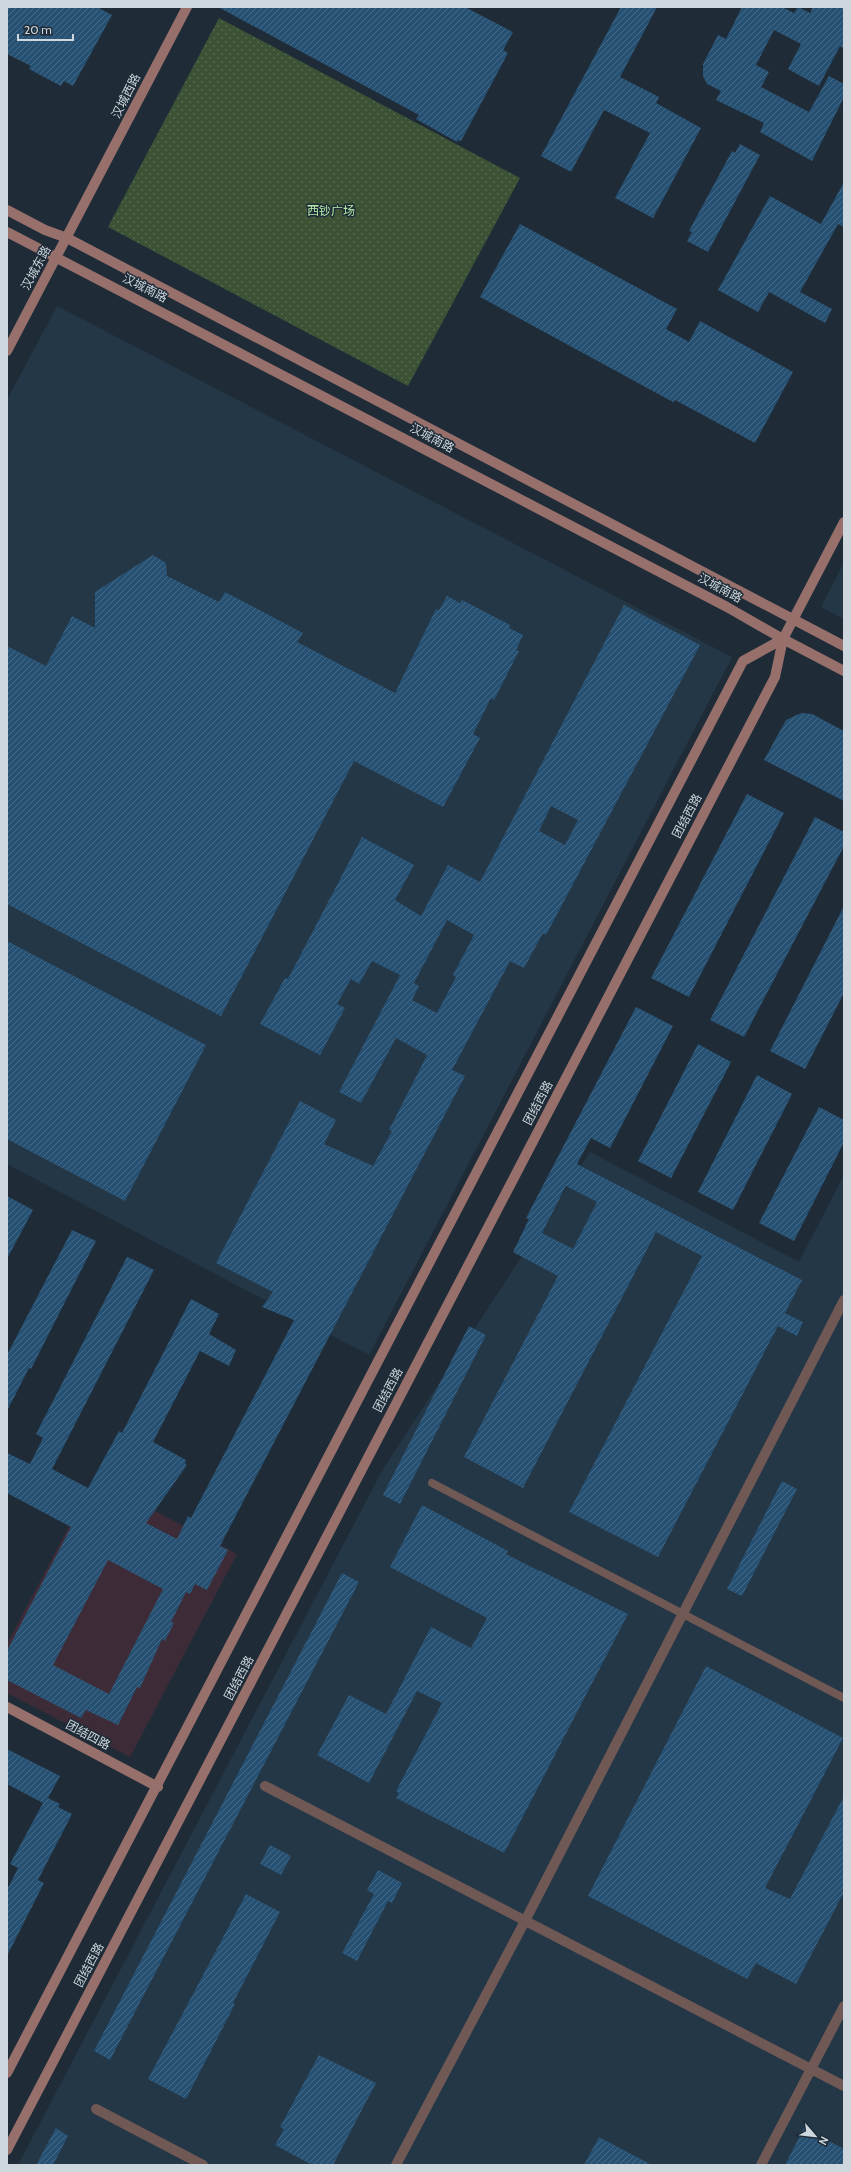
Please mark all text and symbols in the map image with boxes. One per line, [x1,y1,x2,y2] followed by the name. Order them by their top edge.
[18,16,73,42] scale bar
[24,22,52,37] text: 20 m
[108,71,143,121] street label: 汉城西路
[307,203,355,218] park label: 西钞广场
[18,243,53,292] street label: 汉城东路
[120,270,170,305] street label: 汉城南路
[408,420,457,455] street label: 汉城南路
[696,570,745,605] street label: 汉城南路
[669,791,704,840] street label: 团结西路
[520,1078,555,1127] street label: 团结西路
[370,1365,405,1414] street label: 团结西路
[221,1653,256,1702] street label: 团结西路
[64,1717,113,1752] street label: 团结四路
[71,1940,106,1989] street label: 团结西路
[795,2116,835,2156] north arrow
[816,2134,832,2147] text: N

